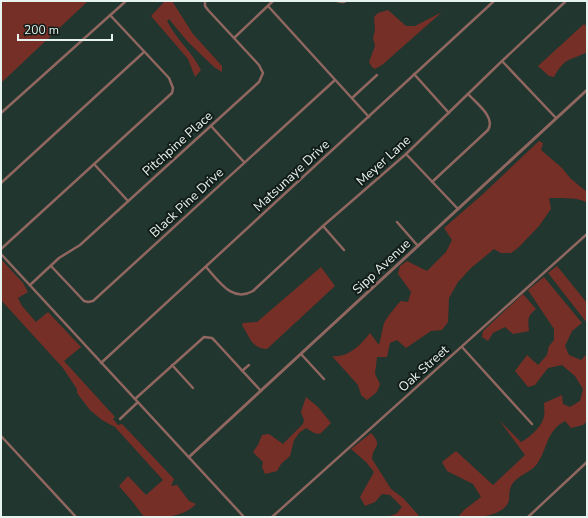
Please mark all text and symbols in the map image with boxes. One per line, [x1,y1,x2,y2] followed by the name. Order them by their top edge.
[18,16,112,42] scale bar
[24,22,59,38] text: 200 m
[139,107,217,180] street label: Pitchpine Place
[352,131,415,190] street label: Meyer Lane
[250,136,334,216] street label: Matsunaye Drive
[146,164,228,242] street label: Black Pine Drive
[349,235,415,298] street label: Sipp Avenue
[395,341,453,396] street label: Oak Street

